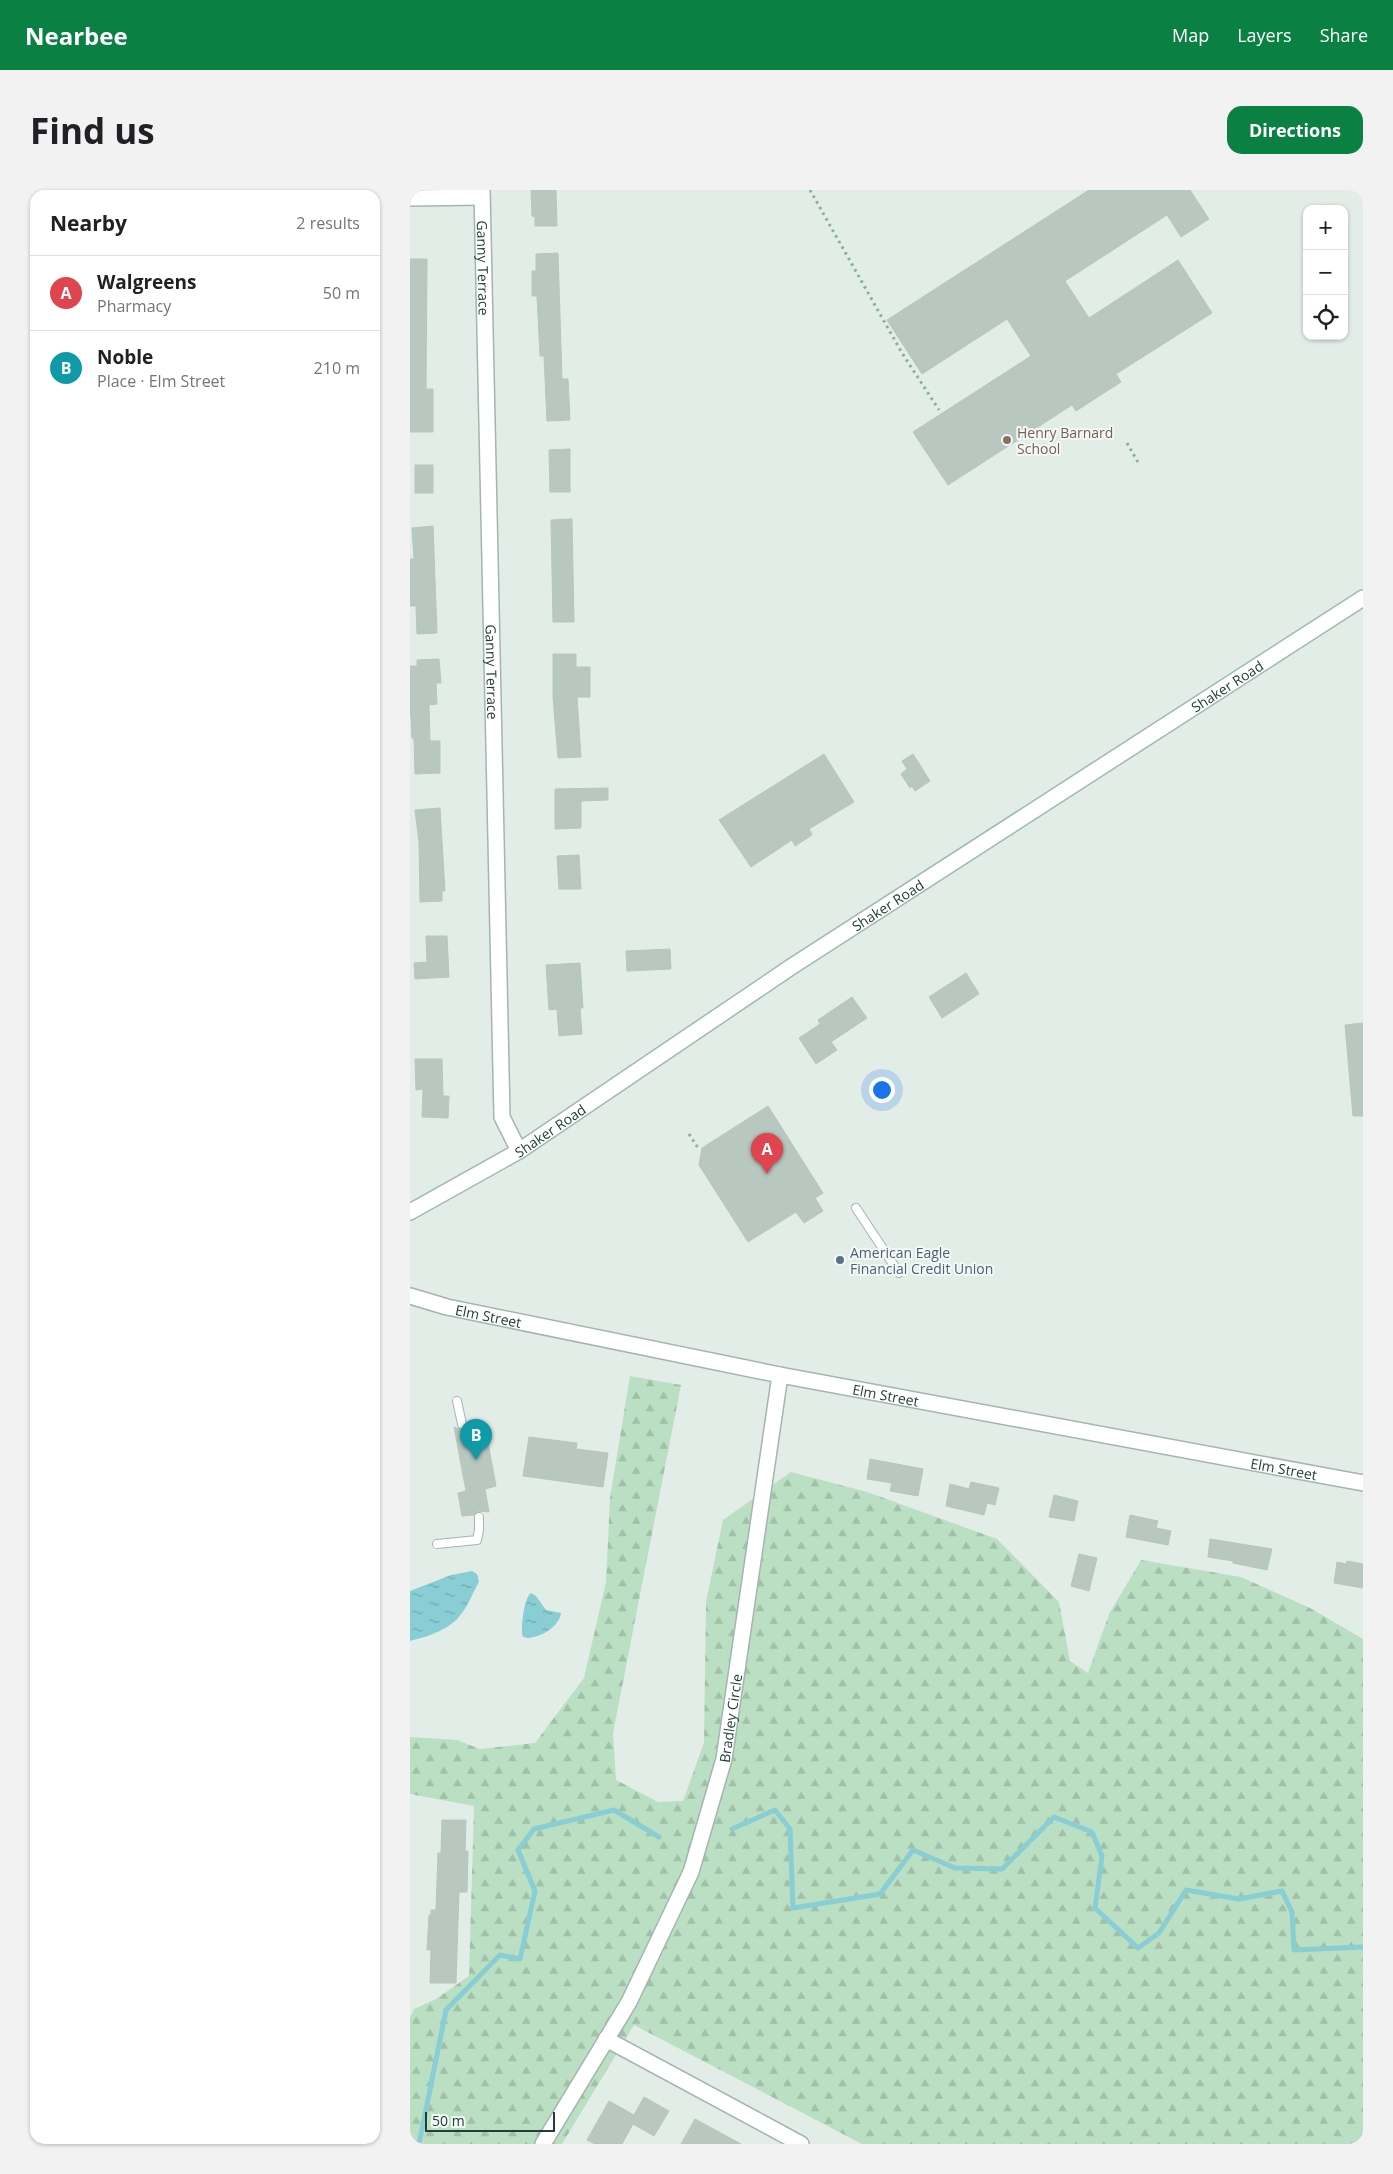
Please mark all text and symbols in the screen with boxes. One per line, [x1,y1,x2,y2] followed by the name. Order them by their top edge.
[25,19,128,52] text: Nearbee
[1172,23,1209,47] text: Map
[1237,23,1292,47] text: Layers
[1320,23,1368,47] text: Share
[1227,106,1363,154] button: Directions
[30,107,155,154] text: Find us
[1303,205,1348,340] map controls
[1303,205,1348,250] button: +
[50,209,127,237] text: Nearby
[296,212,360,234] text: 2 results
[473,220,494,316] street label: Ganny Terrace
[1303,250,1348,295] button: −
[97,269,196,295] text: Walgreens
[60,282,72,304] text: A
[323,282,360,304] text: 50 m
[97,295,171,317] text: Pharmacy
[1303,295,1348,340] button: locate
[97,344,153,370] text: Noble
[61,357,71,379] text: B
[314,357,360,379] text: 210 m
[97,370,225,392] text: Place · Elm Street
[1017,423,1113,458] place label: Henry Barnard School
[1001,434,1013,446] marker: Henry Barnard School
[482,624,503,720] street label: Ganny Terrace
[1187,656,1267,716] street label: Shaker Road
[848,875,927,935] street label: Shaker Road
[869,1077,895,1103] your location
[511,1099,589,1161] street label: Shaker Road
[751,1133,783,1174] pin: A
[850,1243,993,1278] place label: American Eagle Financial Credit Union
[834,1254,846,1266] marker: American Eagle Financial Credit Union
[454,1299,523,1332] street label: Elm Street
[851,1379,920,1410] street label: Elm Street
[460,1419,492,1460] pin: B
[1249,1453,1319,1484] street label: Elm Street
[714,1672,746,1764] street label: Bradley Circle
[425,2109,555,2132] scale bar
[432,2111,465,2130] text: 50 m

